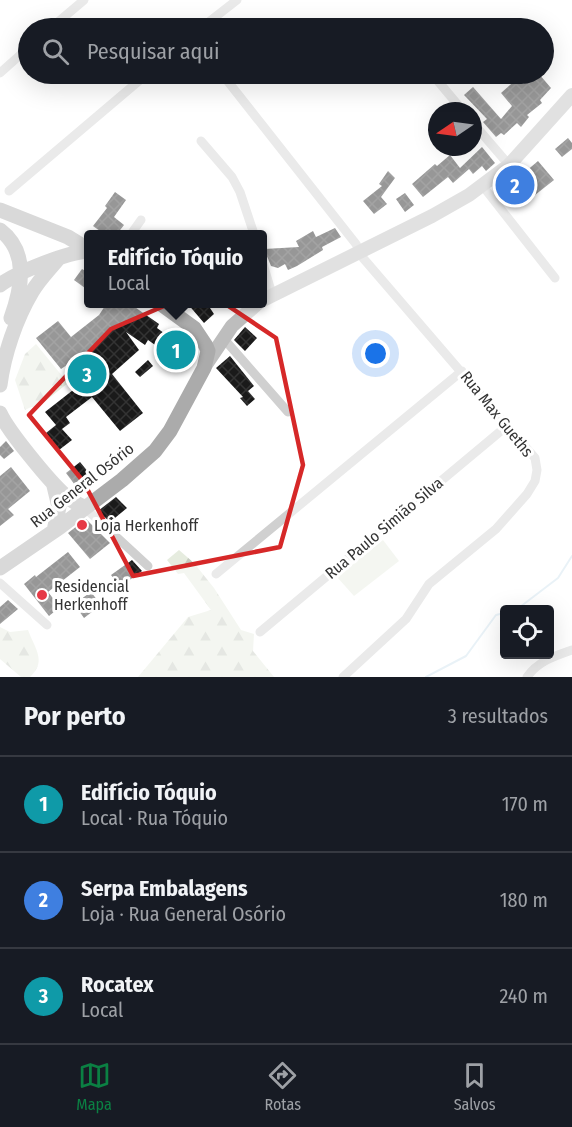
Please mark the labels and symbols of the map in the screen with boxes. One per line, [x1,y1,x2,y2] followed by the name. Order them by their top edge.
[428,102,482,156] north arrow
[496,162,534,207] pin: 2
[156,328,195,372] pin: 1
[361,339,390,368] your location
[68,352,106,397] pin: 3
[457,367,537,461] street label: Rua Max Gueths
[26,439,138,531] street label: Rua General Osório
[321,473,447,583] street label: Rua Paulo Simião Silva
[94,516,199,535] place label: Loja Herkenhoff
[75,518,89,532] marker: Loja Herkenhoff
[54,577,129,614] place label: Residencial Herkenhoff
[35,588,49,602] marker: Residencial Herkenhoff

